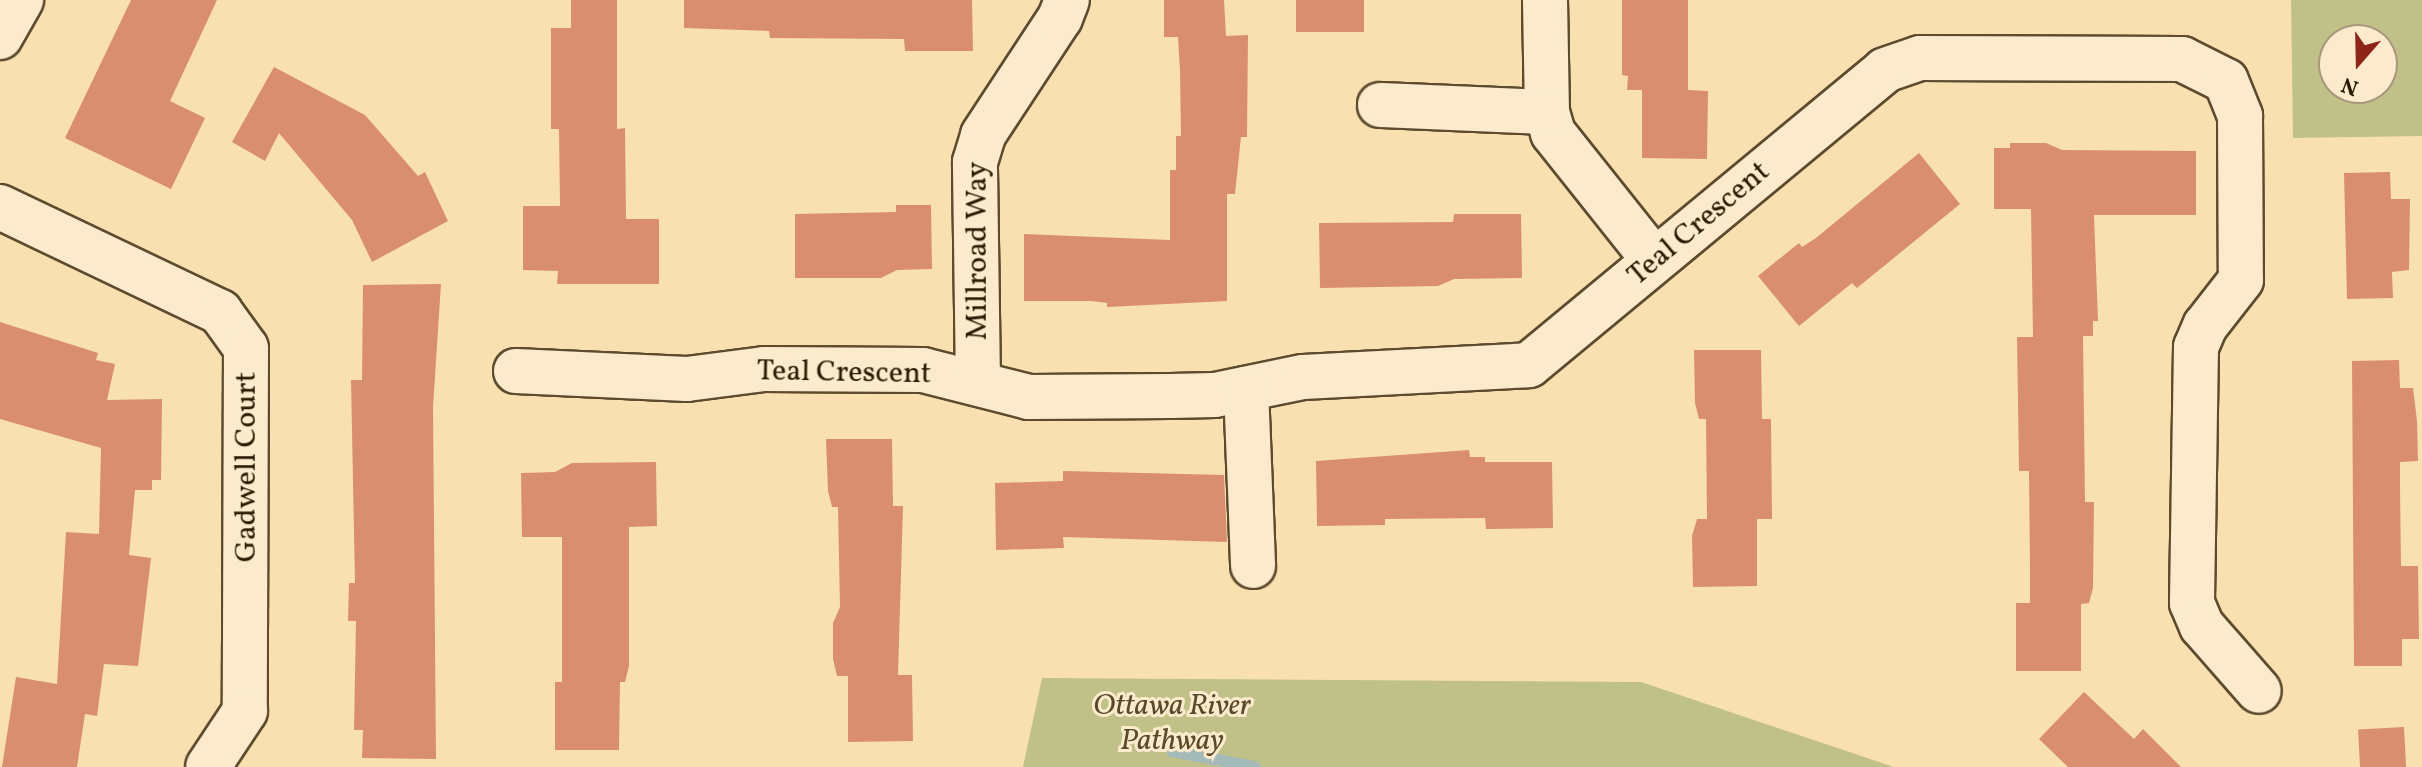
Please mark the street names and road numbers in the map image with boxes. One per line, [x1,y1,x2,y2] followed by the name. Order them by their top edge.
[1620,154,1778,294] street label: Teal Crescent
[960,161,996,341] street label: Millroad Way
[756,353,932,393] street label: Teal Crescent
[229,372,265,562] street label: Gadwell Court

